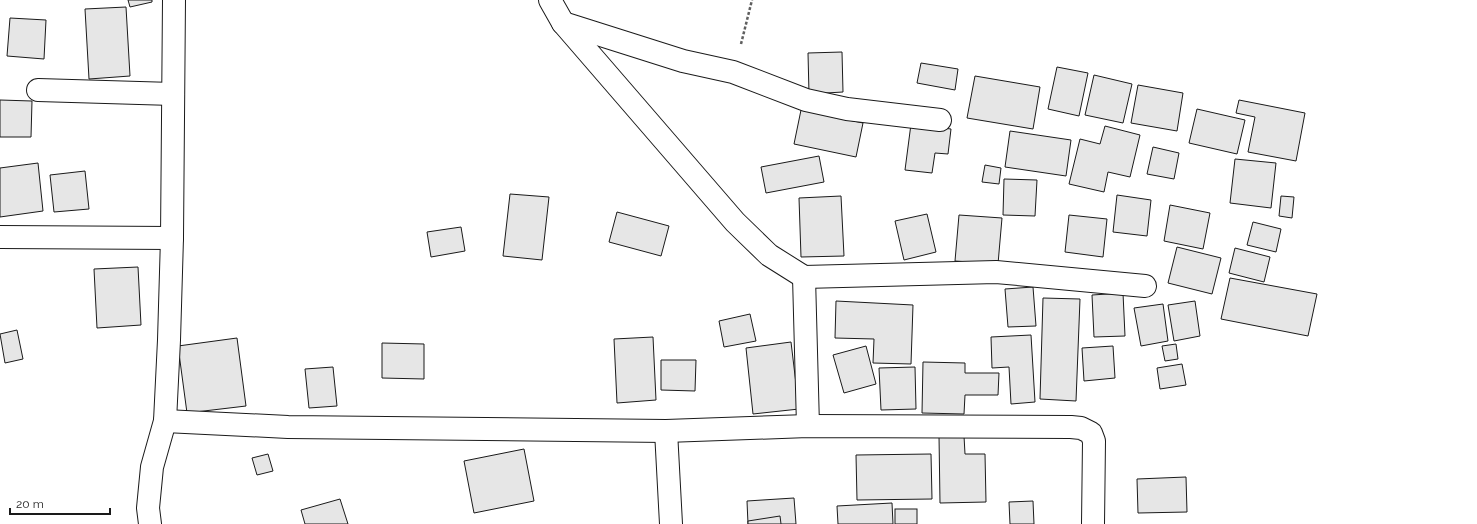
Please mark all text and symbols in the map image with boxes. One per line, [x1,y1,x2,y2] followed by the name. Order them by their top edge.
[10,490,110,516] scale bar
[16,497,44,511] text: 20 m

